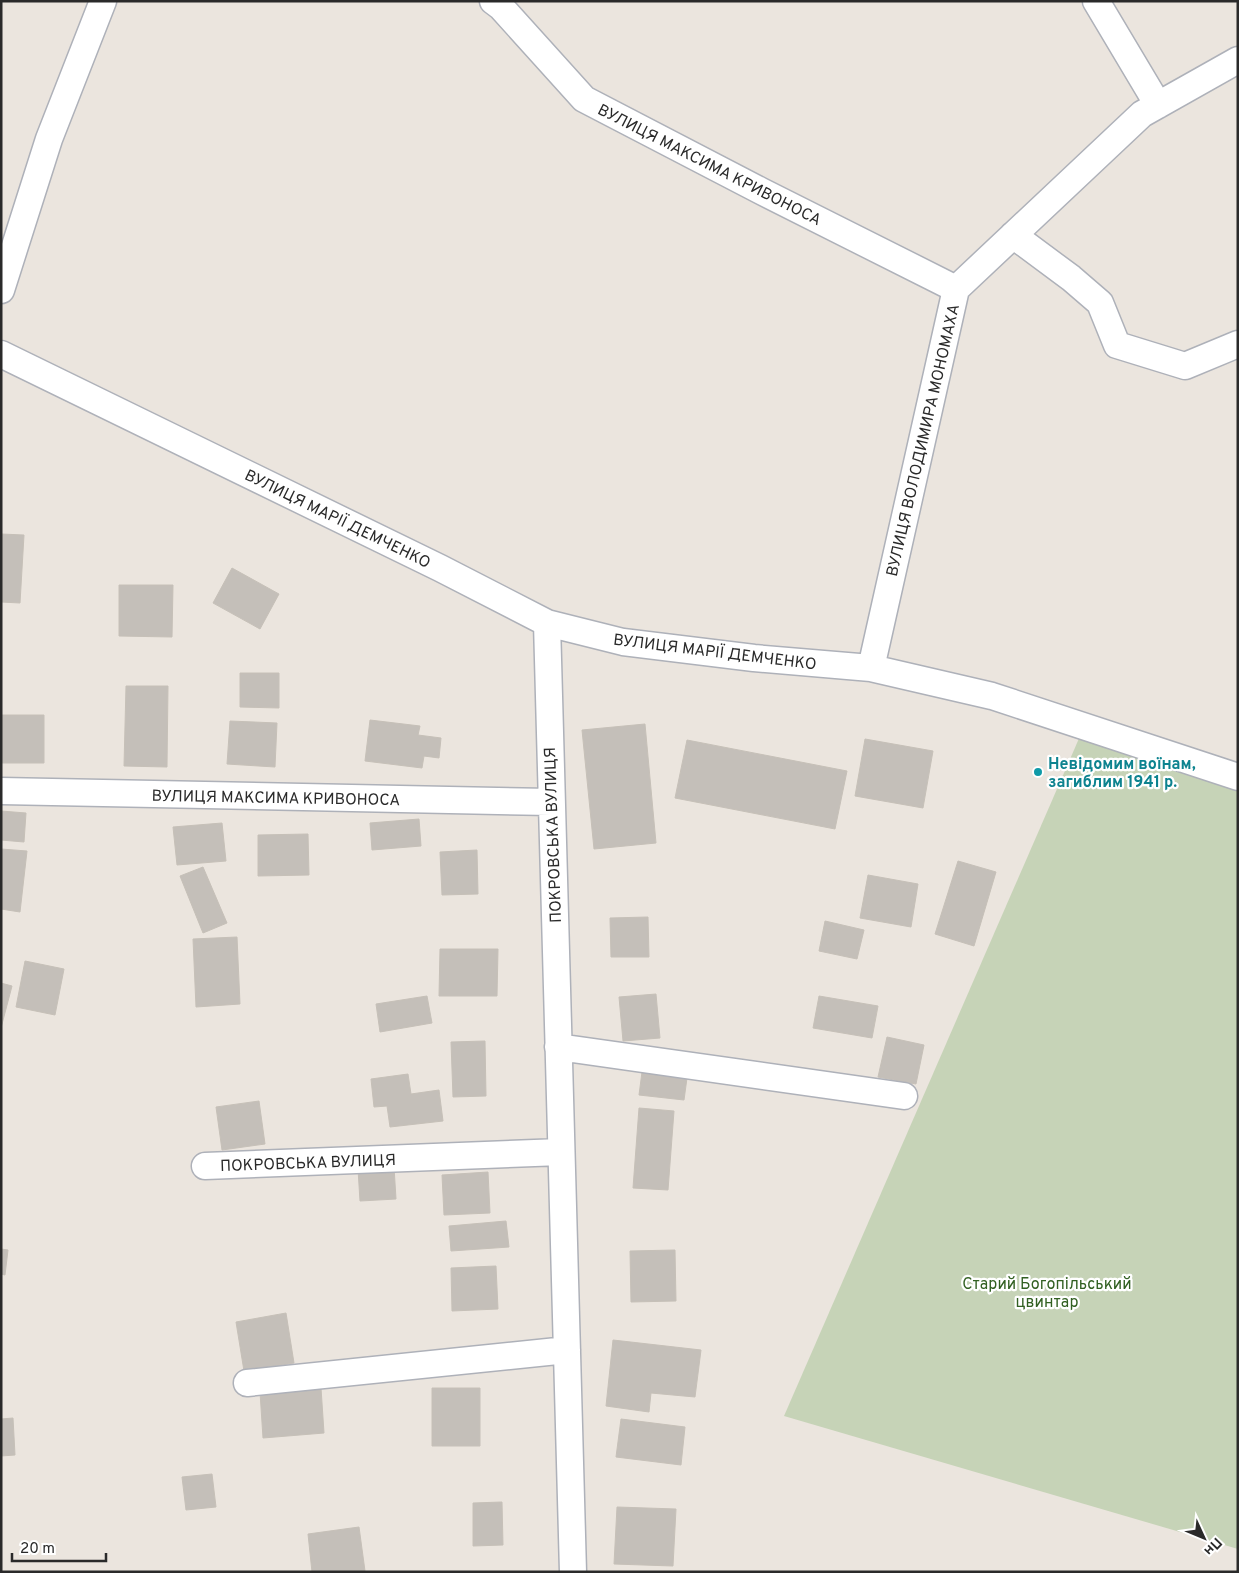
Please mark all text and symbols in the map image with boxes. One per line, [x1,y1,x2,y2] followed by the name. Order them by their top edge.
[594,100,825,231] street label: ВУЛИЦЯ МАКСИМА КРИВОНОСА
[883,302,965,579] street label: ВУЛИЦЯ ВОЛОДИМИРА МОНОМАХА
[241,464,434,574] street label: ВУЛИЦЯ МАРІЇ ДЕМЧЕНКО
[612,629,818,675] street label: ВУЛИЦЯ МАРІЇ ДЕМЧЕНКО
[541,747,567,923] street label: ПОКРОВСЬКА ВУЛИЦЯ
[1048,755,1196,793] place label: Невідомим воїнам, загиблим 1941 р.
[1032,766,1044,778] marker: Невідомим воїнам, загиблим 1941 р.
[151,787,401,811] street label: ВУЛИЦЯ МАКСИМА КРИВОНОСА
[220,1151,396,1177] street label: ПОКРОВСЬКА ВУЛИЦЯ
[962,1275,1132,1313] park label: Старий Богопільський цвинтар
[1179,1513,1229,1563] north arrow
[12,1530,106,1562] scale bar
[1200,1533,1225,1559] text: Пн
[20,1540,55,1559] text: 20 m

